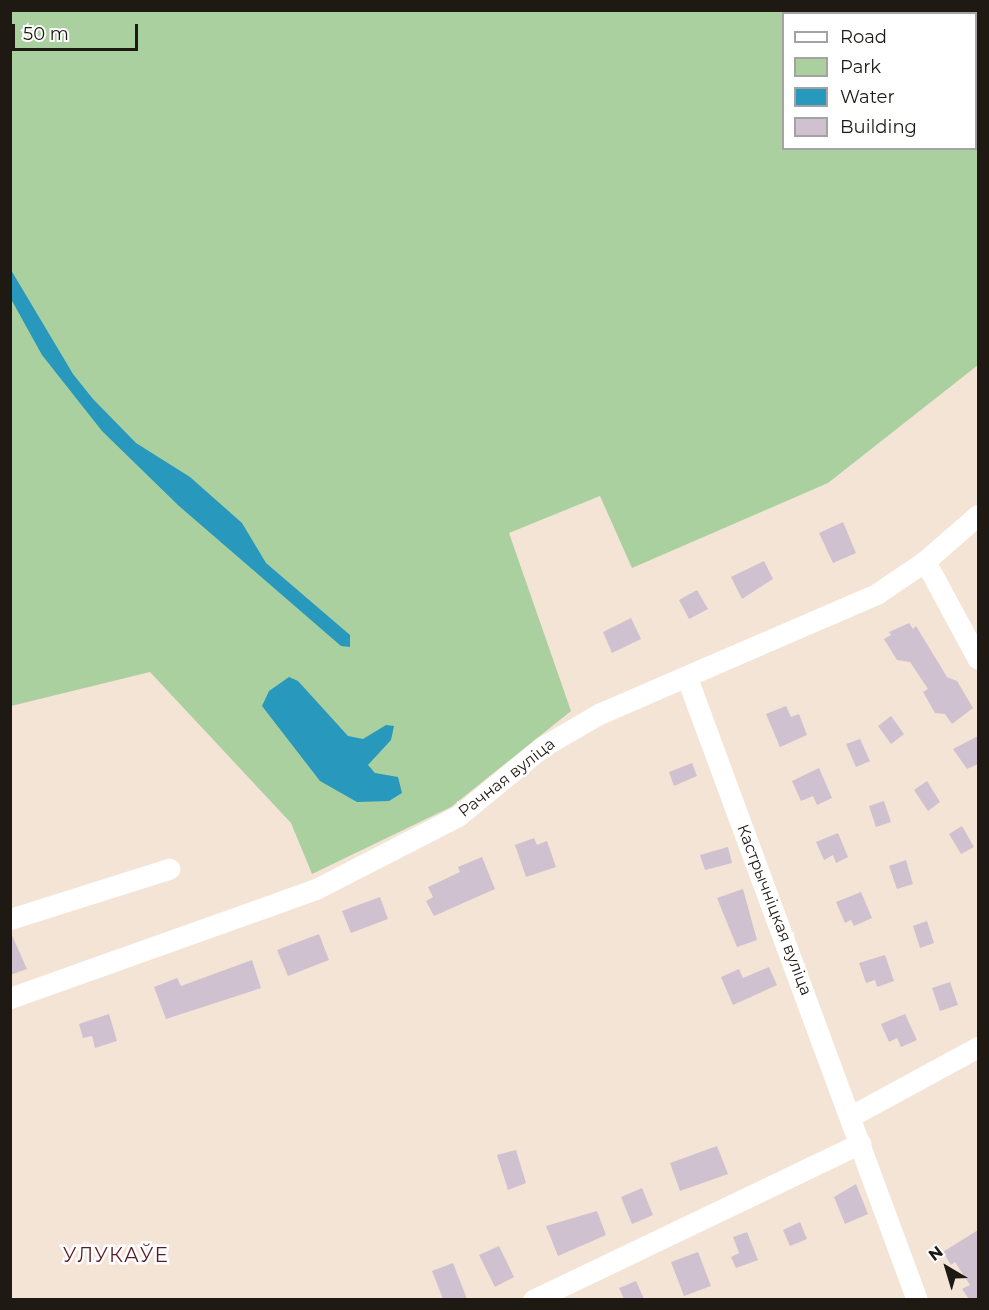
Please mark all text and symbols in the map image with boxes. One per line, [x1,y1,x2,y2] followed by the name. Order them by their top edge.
[15,12,141,50] scale bar
[782,12,977,150] legend
[23,23,69,45] text: 50 m
[840,26,887,48] text: Road
[840,56,881,78] text: Park
[840,86,895,108] text: Water
[840,116,917,138] text: Building
[455,734,559,822] street label: Рачная вуліца
[733,822,815,998] street label: Кастрычніцкая вуліца
[917,1238,977,1298] north arrow
[925,1242,947,1265] text: N
[63,1243,169,1267] district label: УЛУКАЎЕ

